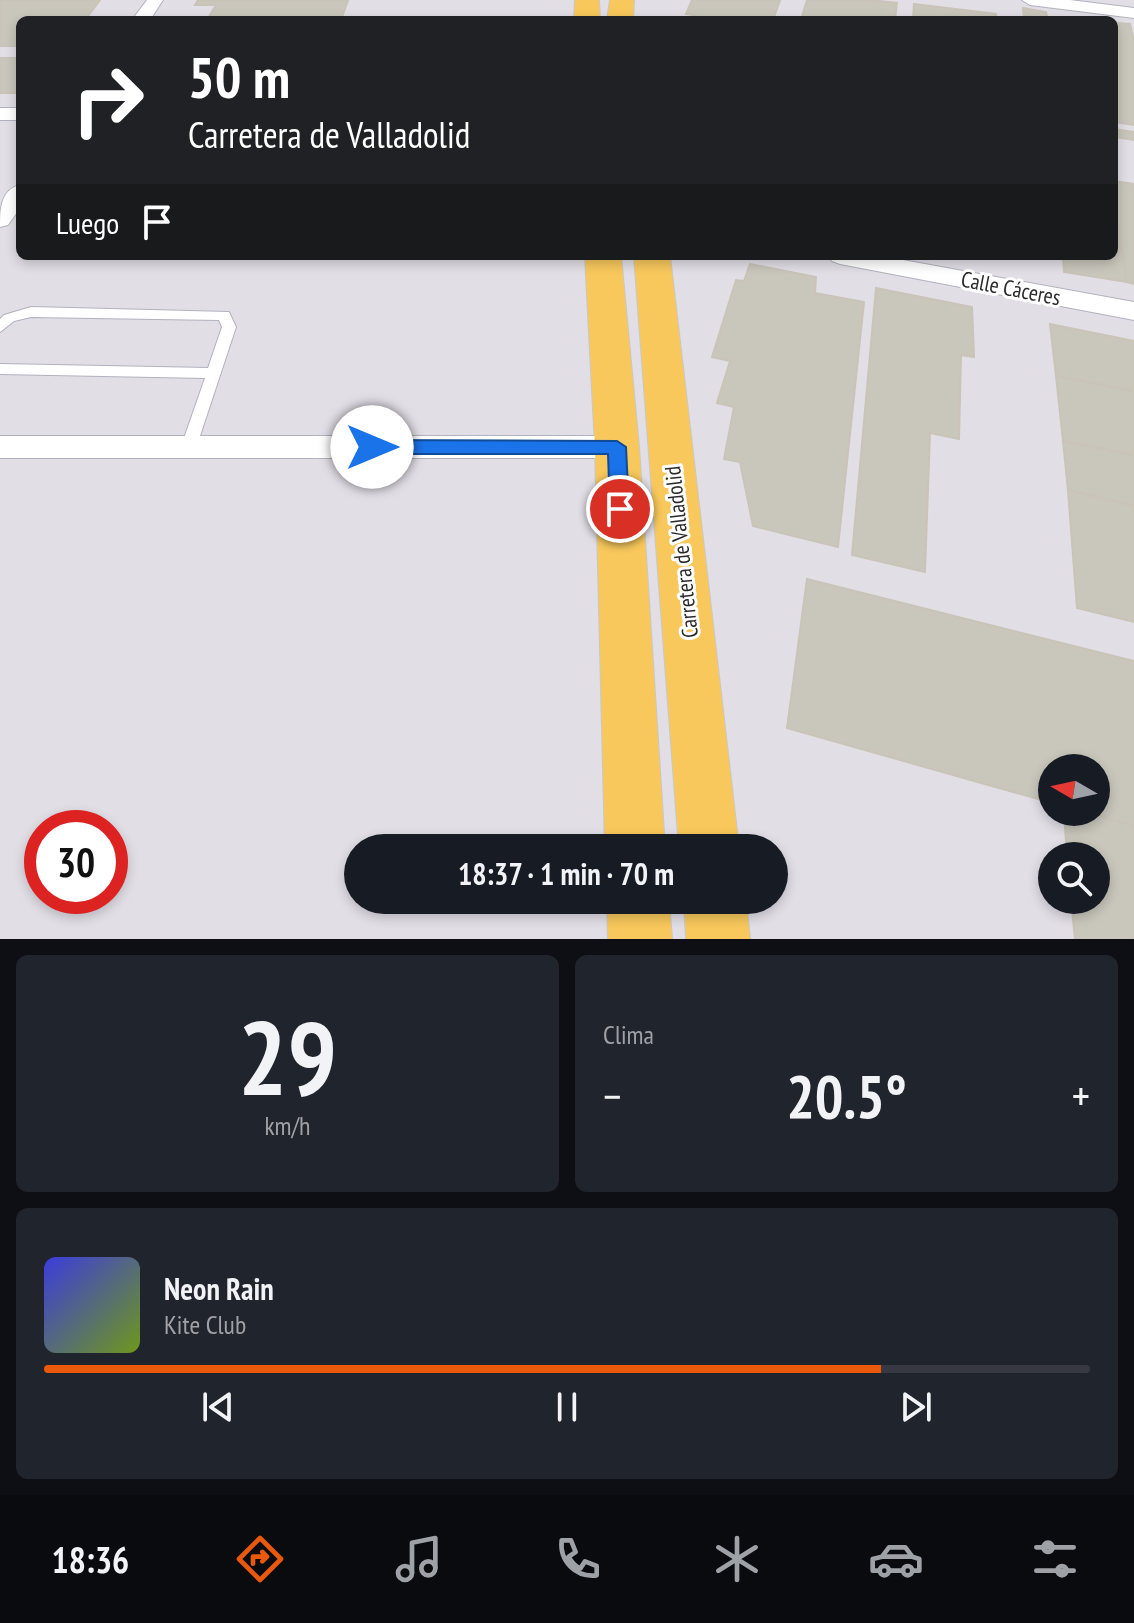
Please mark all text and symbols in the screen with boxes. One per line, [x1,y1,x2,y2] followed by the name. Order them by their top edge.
[188,41,290,113] text: 50 m
[56,48,160,152] icon: right
[188,111,470,158] text: Carretera de Valladolid
[135,200,179,244] icon: arrive
[56,203,119,242] text: Luego
[959,265,1063,311] street label: Calle Cáceres
[330,405,414,489] position arrow
[658,465,704,639] street label: Carretera de Valladolid
[586,475,654,543] pin
[598,487,642,531] icon: arrive
[1038,754,1110,826] north arrow
[1038,754,1110,914] map controls
[24,810,128,914] speed limit sign: 30
[1038,842,1110,914] button: search
[458,854,674,893] text: 18:37 · 1 min · 70 m
[238,989,337,1124] text: 29
[603,1018,654,1051] text: Clima
[786,1057,907,1135] text: 20.5°
[603,1067,621,1124] text: −
[1072,1067,1090,1124] text: +
[264,1109,311,1142] text: km/h
[164,1269,274,1308] text: Neon Rain
[164,1308,246,1341] text: Kite Club
[196,1385,240,1429] icon: previous
[545,1385,589,1429] icon: pause
[894,1385,938,1429] icon: next
[232,1531,288,1587] icon: directions
[391,1531,447,1587] icon: music
[550,1531,606,1587] icon: phone
[709,1531,765,1587] icon: climate
[868,1531,924,1587] icon: car
[1027,1531,1083,1587] icon: filters
[51,1536,129,1583] text: 18:36

